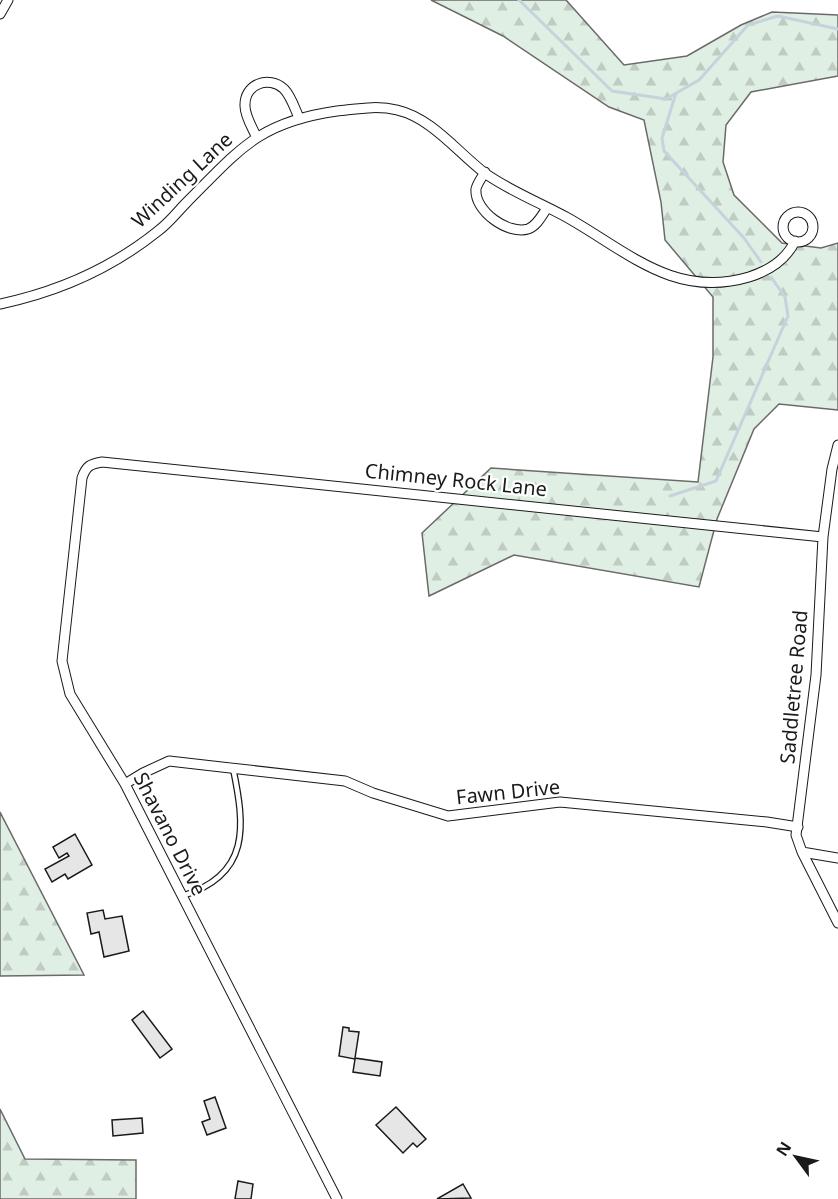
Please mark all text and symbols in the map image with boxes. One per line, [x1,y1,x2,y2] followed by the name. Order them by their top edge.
[125,126,238,233] street label: Winding Lane
[364,457,548,502] street label: Chimney Rock Lane
[773,609,814,765] street label: Saddletree Road
[128,767,213,900] street label: Shavano Drive
[455,773,561,810] street label: Fawn Drive
[766,1127,826,1187] north arrow
[771,1137,796,1160] text: N

